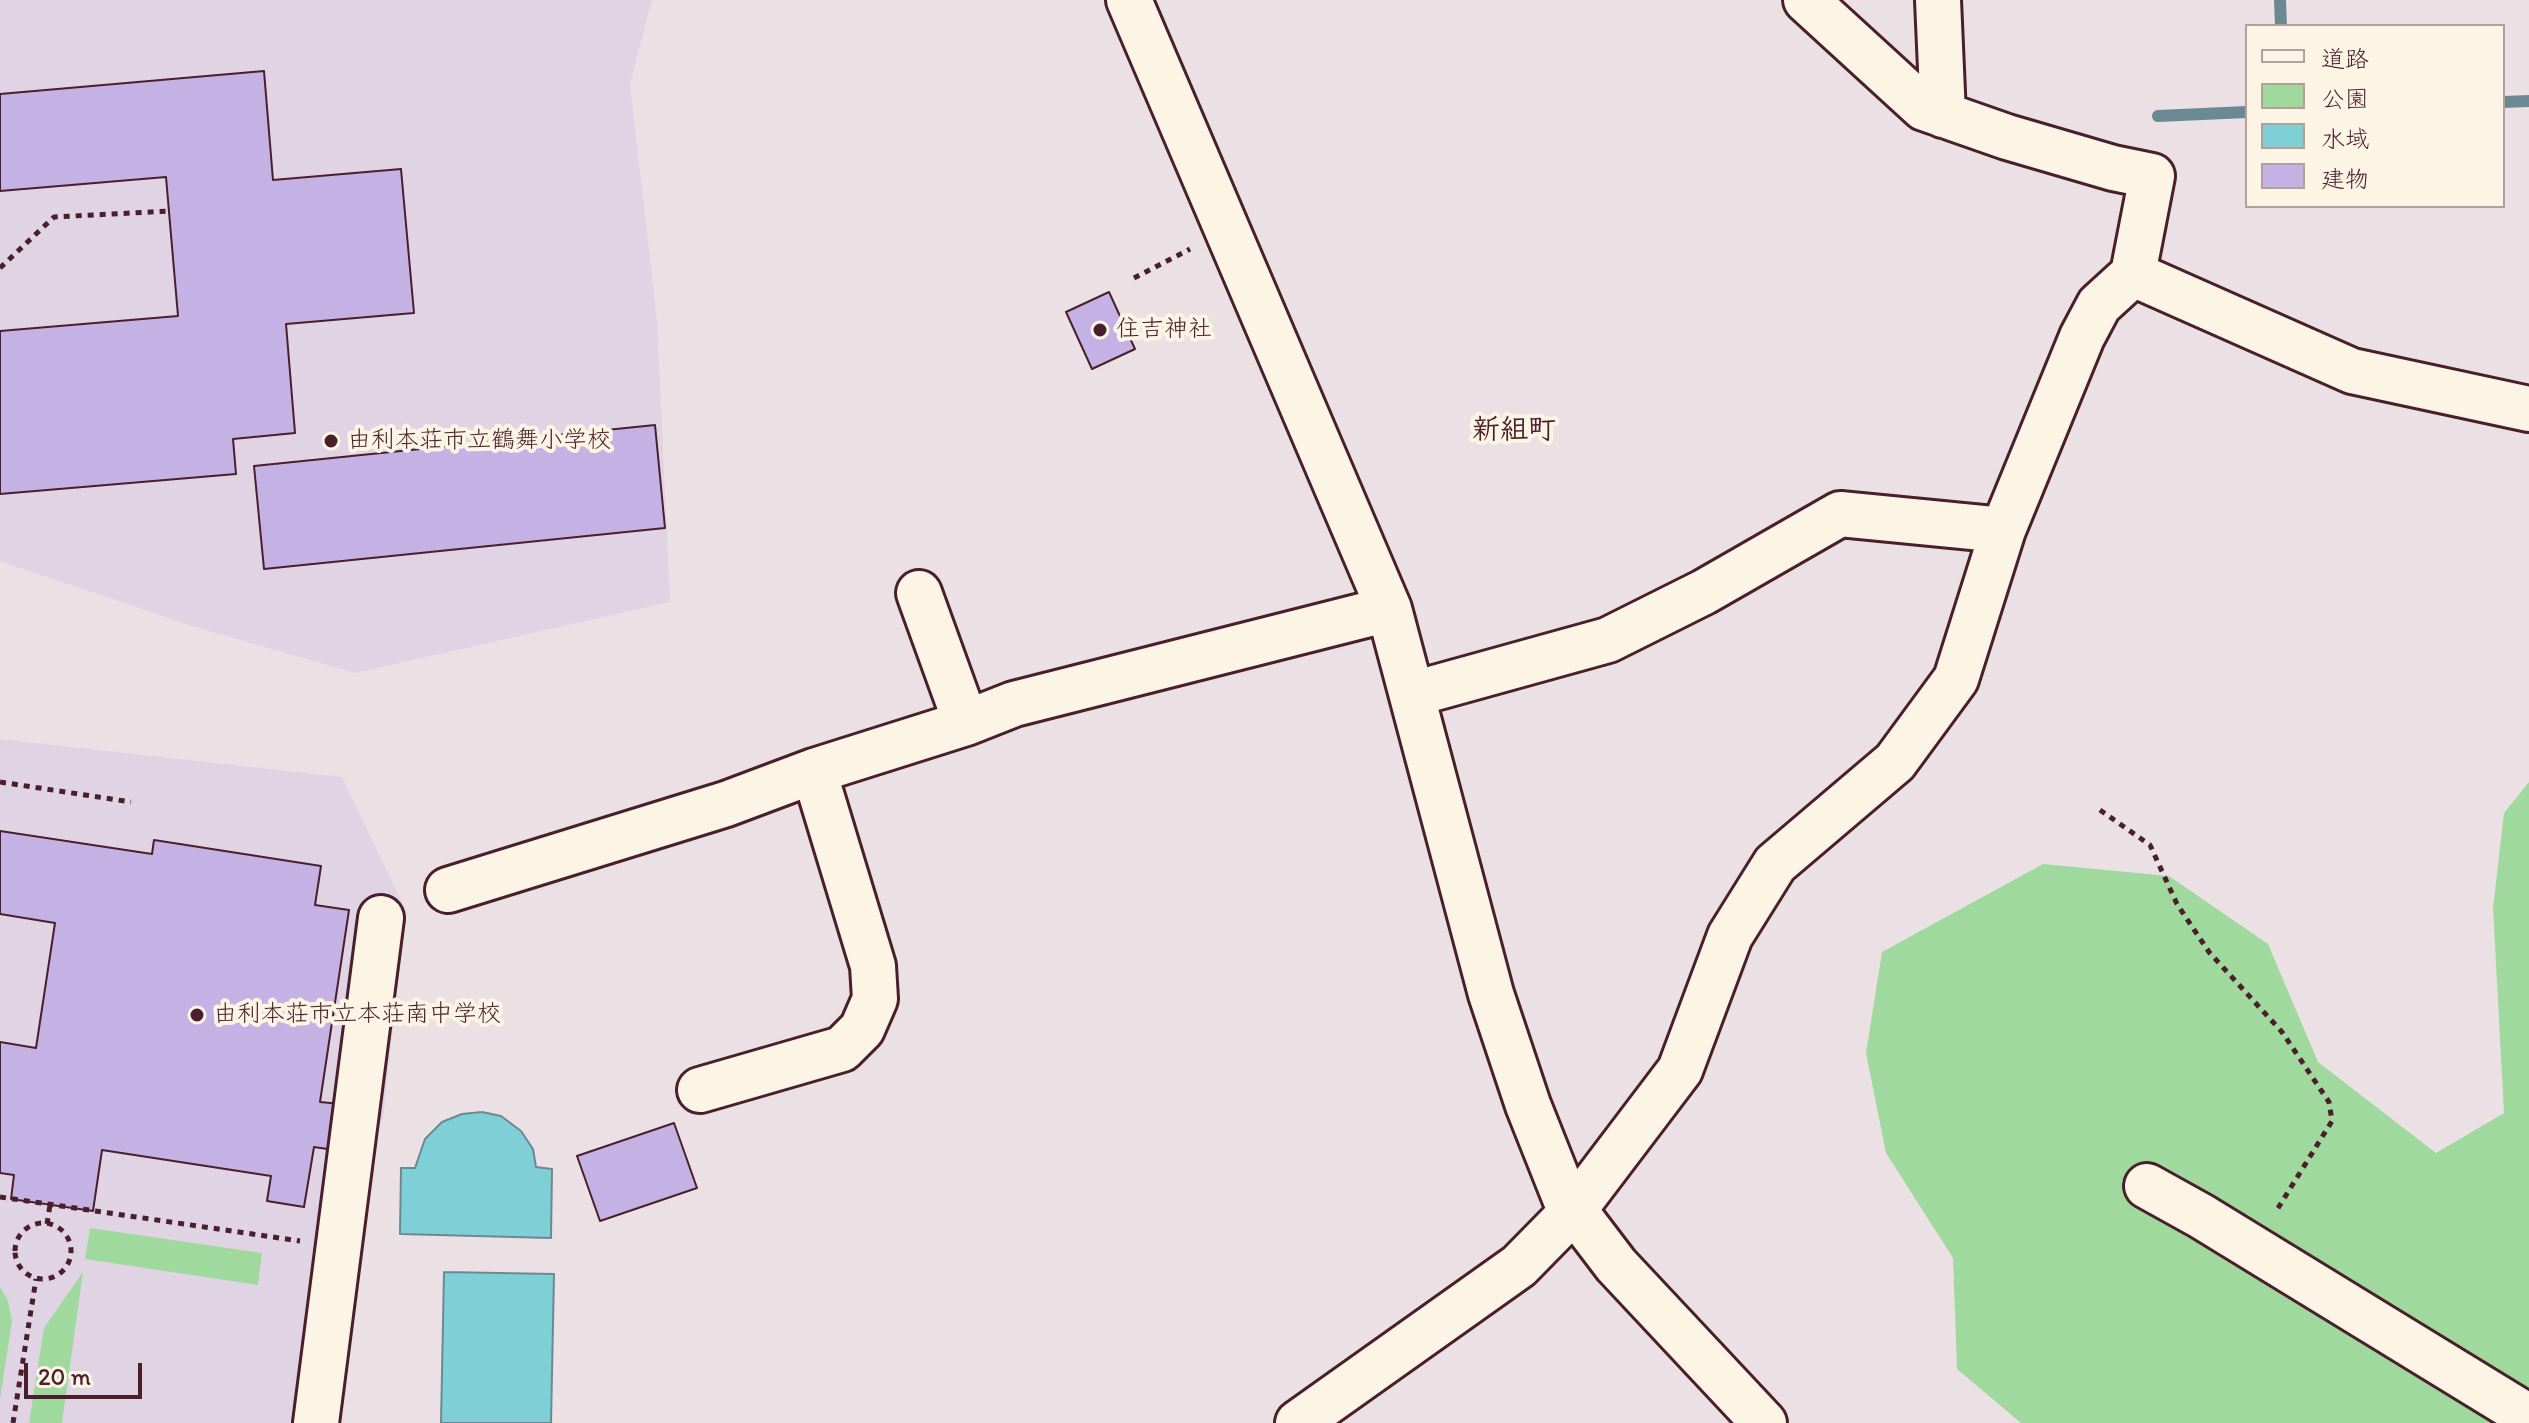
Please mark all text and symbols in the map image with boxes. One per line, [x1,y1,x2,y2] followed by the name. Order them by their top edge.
[2245,24,2505,208] legend
[2321,44,2369,73] text: 道路
[2321,84,2369,113] text: 公園
[2321,124,2369,153] text: 水域
[2321,164,2369,193] text: 建物
[1116,316,1212,344] place label: 住吉神社
[1091,321,1109,339] marker: 住吉神社
[1472,414,1556,448] district label: 新組町
[347,427,611,455] place label: 由利本荘市立鶴舞小学校
[322,432,340,450] marker: 由利本荘市立鶴舞小学校
[213,1001,501,1029] place label: 由利本荘市立本荘南中学校
[188,1006,206,1024] marker: 由利本荘市立本荘南中学校
[28,1347,146,1397] scale bar
[38,1362,91,1391] text: 20 m

